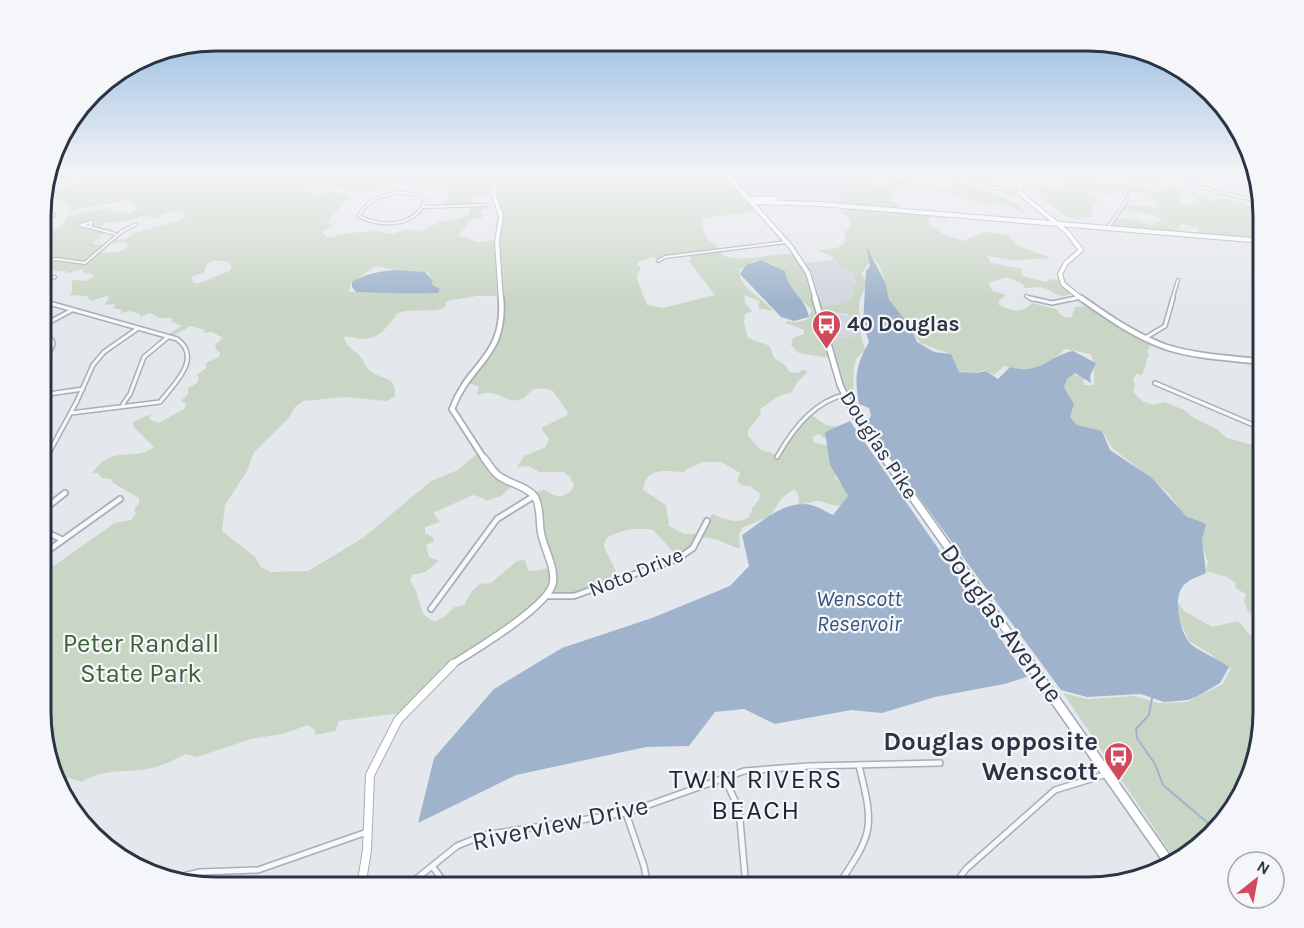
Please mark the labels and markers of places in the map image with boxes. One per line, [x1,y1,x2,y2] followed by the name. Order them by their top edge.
[810,308,842,350] bus stop icon: 40 Douglas
[847,312,960,336] place label: 40 Douglas
[883,726,1098,787] place label: Douglas opposite Wenscott
[1103,740,1135,782] bus stop icon: Douglas opposite Wenscott

